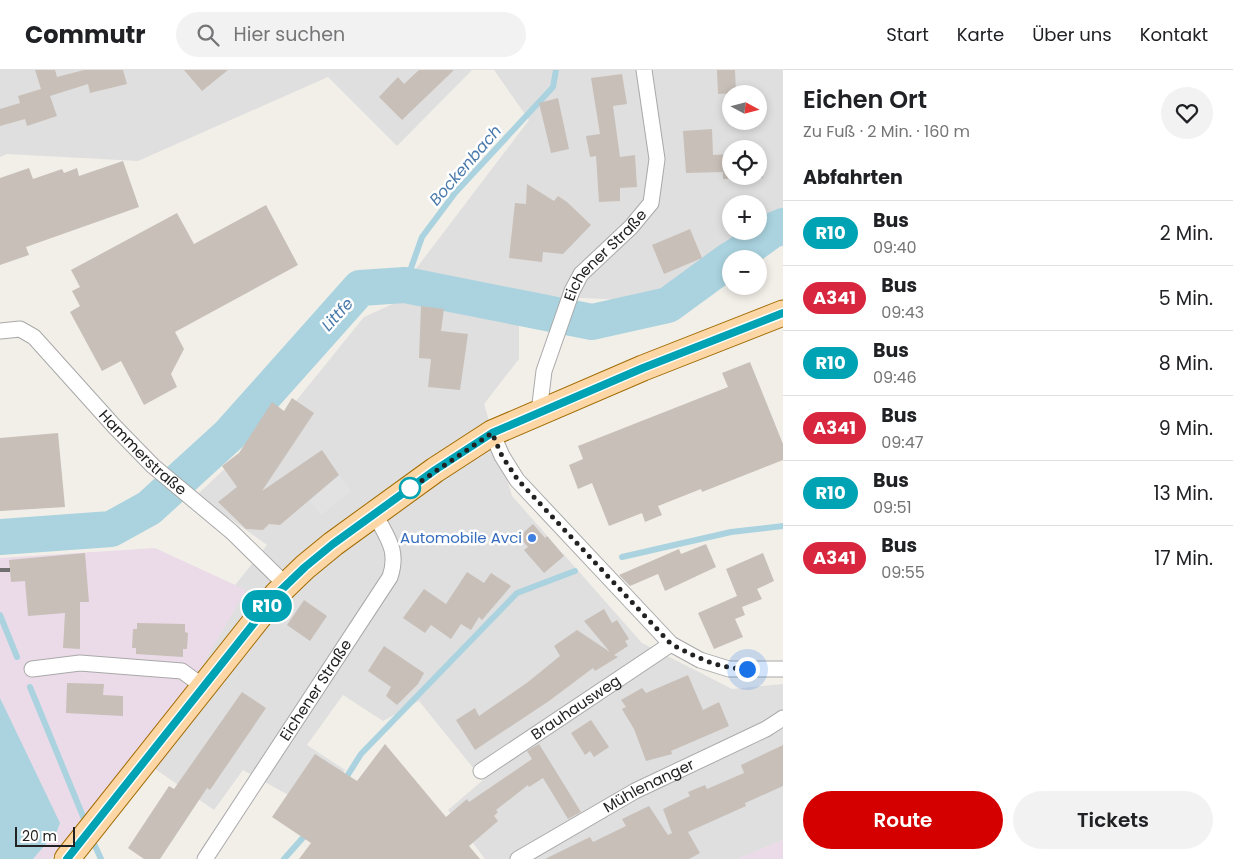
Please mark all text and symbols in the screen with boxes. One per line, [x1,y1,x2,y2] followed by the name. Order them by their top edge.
[176,12,526,57] search box
[25,18,146,51] text: Commutr
[194,21,222,49] icon: search
[234,21,345,48] text: Hier suchen
[886,22,929,47] text: Start
[957,22,1004,47] text: Karte
[1032,22,1112,47] text: Über uns
[1140,22,1208,47] text: Kontakt
[803,83,927,116] text: Eichen Ort
[722,85,768,130] north arrow
[722,85,767,295] map controls
[1161,87,1213,139] button: heart
[424,120,507,211] water label: Bockenbach
[803,120,970,143] text: Zu Fuß · 2 Min. · 160 m
[722,140,767,185] button: locate
[803,164,903,191] text: Abfahrten
[722,195,767,240] button: +
[558,205,651,304] street label: Eichener Straße
[873,207,909,234] text: Bus
[815,220,846,245] text: R10
[1160,220,1213,247] text: 2 Min.
[873,236,917,259] text: 09:40
[722,250,767,295] button: −
[881,272,917,299] text: Bus
[813,285,856,310] text: A341
[1159,285,1213,312] text: 5 Min.
[316,293,359,336] water label: Littfe
[881,301,924,324] text: 09:43
[873,337,909,364] text: Bus
[815,350,846,375] text: R10
[1159,350,1213,377] text: 8 Min.
[873,366,917,389] text: 09:46
[881,402,917,429] text: Bus
[94,405,191,500] street label: Hammerstraße
[813,415,856,440] text: A341
[1159,415,1213,442] text: 9 Min.
[881,431,923,454] text: 09:47
[873,467,909,494] text: Bus
[399,477,421,499] unlabelled marker
[815,480,846,505] text: R10
[1153,480,1213,507] text: 13 Min.
[873,496,912,519] text: 09:51
[400,527,522,548] place label: Automobile Avci
[526,532,538,544] marker: Automobile Avci
[881,532,917,559] text: Bus
[813,545,856,570] text: A341
[1154,545,1213,572] text: 17 Min.
[881,561,925,584] text: 09:55
[238,590,296,622] line badge: R10
[252,593,282,618] text: R10
[274,635,356,745] street label: Eichener Straße
[735,657,760,682] your location
[527,670,624,745] street label: Brauhausweg
[599,753,698,817] street label: Mühlenanger
[803,791,1003,849] button: Route
[1013,791,1213,849] button: Tickets
[15,824,75,847] scale bar
[22,826,57,846] text: 20 m

